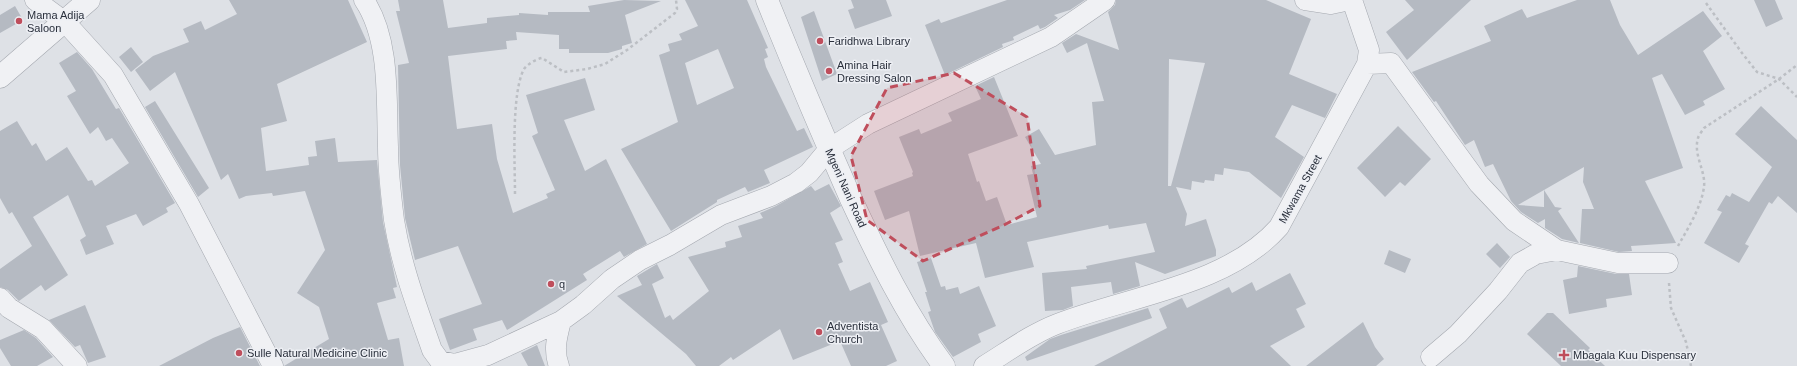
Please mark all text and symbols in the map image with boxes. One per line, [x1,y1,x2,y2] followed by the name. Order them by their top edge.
[27,9,85,34] place label: Mama Adija Saloon
[14,16,24,26] marker: Mama Adija Saloon
[828,35,910,47] place label: Faridhwa Library
[815,36,825,46] marker: Faridhwa Library
[837,59,912,84] place label: Amina Hair Dressing Salon
[824,66,834,76] marker: Amina Hair Dressing Salon
[823,147,869,229] street label: Mgeni Nani Road
[1276,153,1324,225] street label: Mkwama Street
[559,278,565,290] place label: q
[546,279,556,289] marker: q
[827,320,879,345] place label: Adventista Church
[814,327,824,337] marker: Adventista Church
[247,347,388,359] place label: Sulle Natural Medicine Clinic
[234,348,244,358] marker: Sulle Natural Medicine Clinic
[1558,349,1570,361] marker: Mbagala Kuu Dispensary
[1573,349,1696,361] place label: Mbagala Kuu Dispensary

